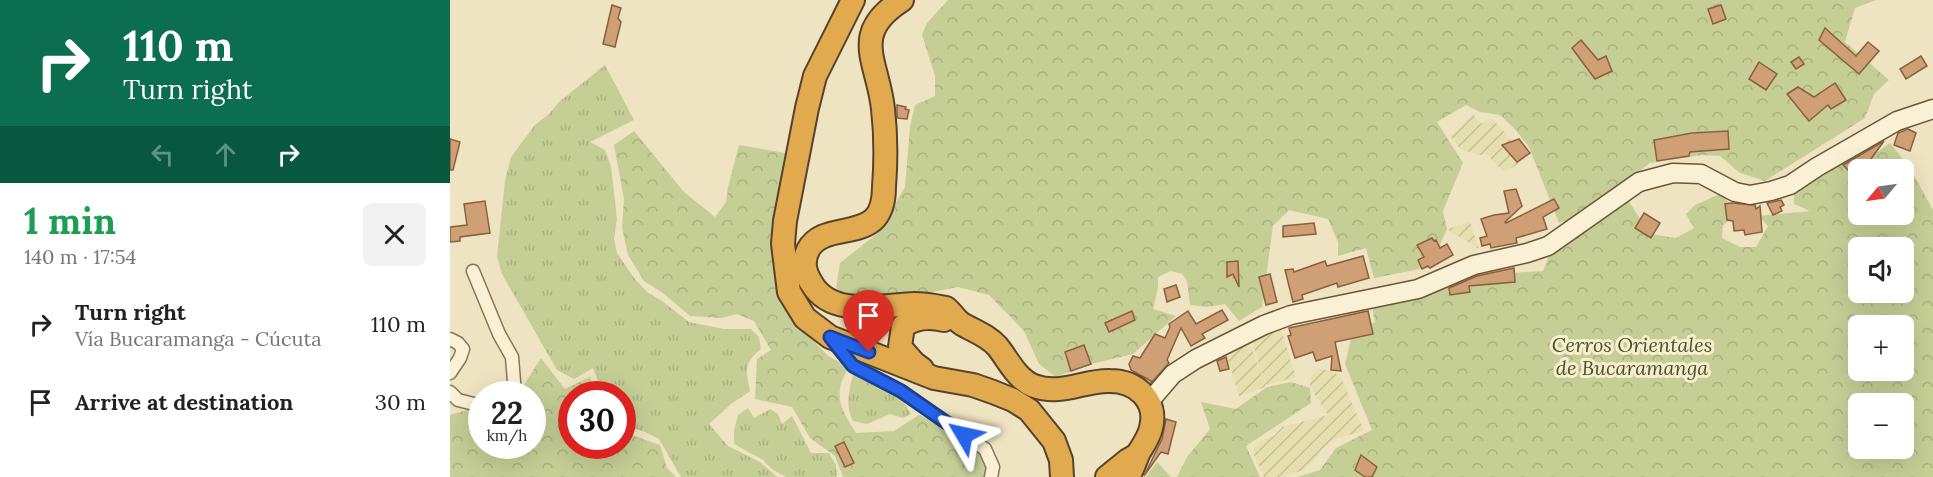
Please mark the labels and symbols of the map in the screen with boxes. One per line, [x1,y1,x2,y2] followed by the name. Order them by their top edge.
[1848,159,1914,225] north arrow
[843,290,894,352] pin
[1552,332,1712,380] park label: Cerros Orientales de Bucaramanga
[558,381,636,459] speed limit sign: 30
[932,403,996,467] position arrow

